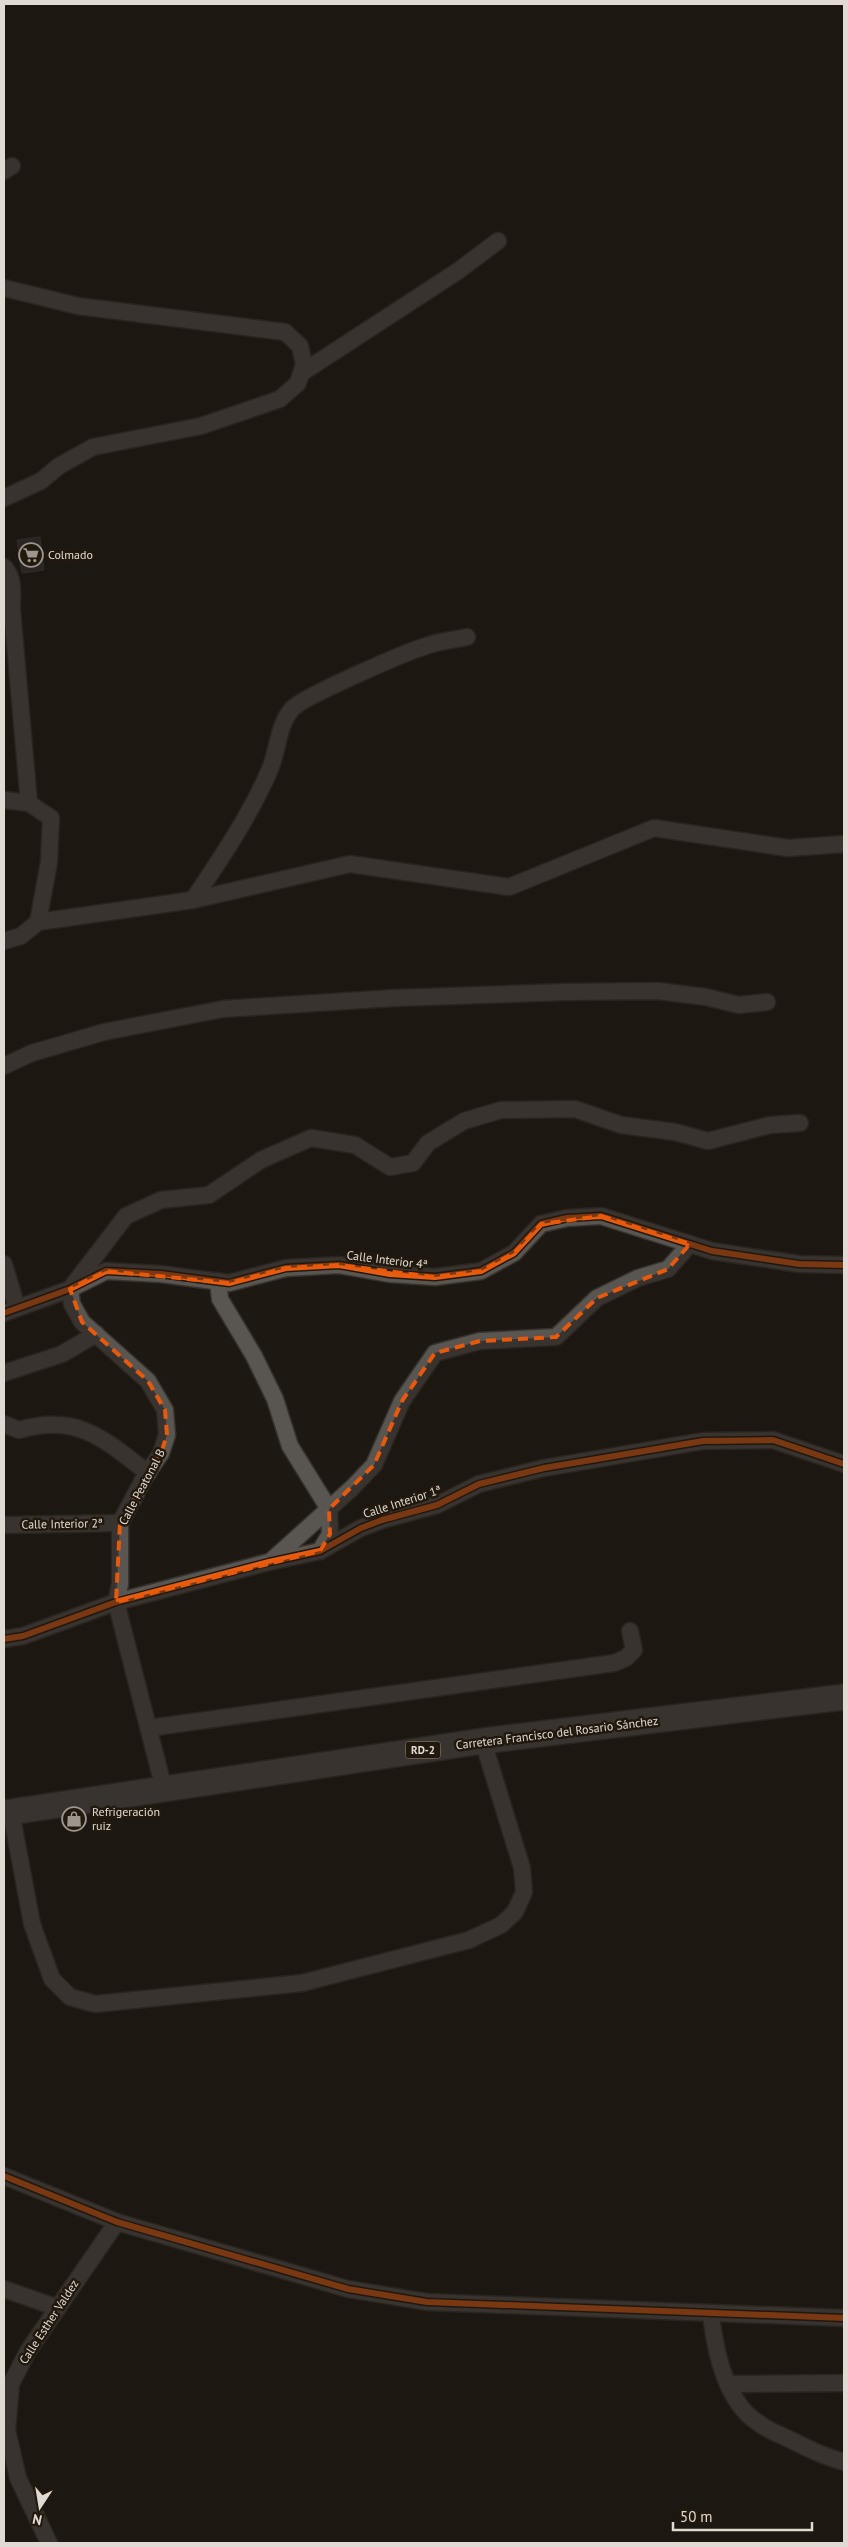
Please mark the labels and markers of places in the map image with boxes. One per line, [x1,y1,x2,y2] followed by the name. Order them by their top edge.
[18,542,44,568] supermarket icon: Colmado
[48,547,93,562] place label: Colmado
[92,1804,160,1833] place label: Refrigeración ruiz
[61,1806,87,1832] shop icon: Refrigeración ruiz

